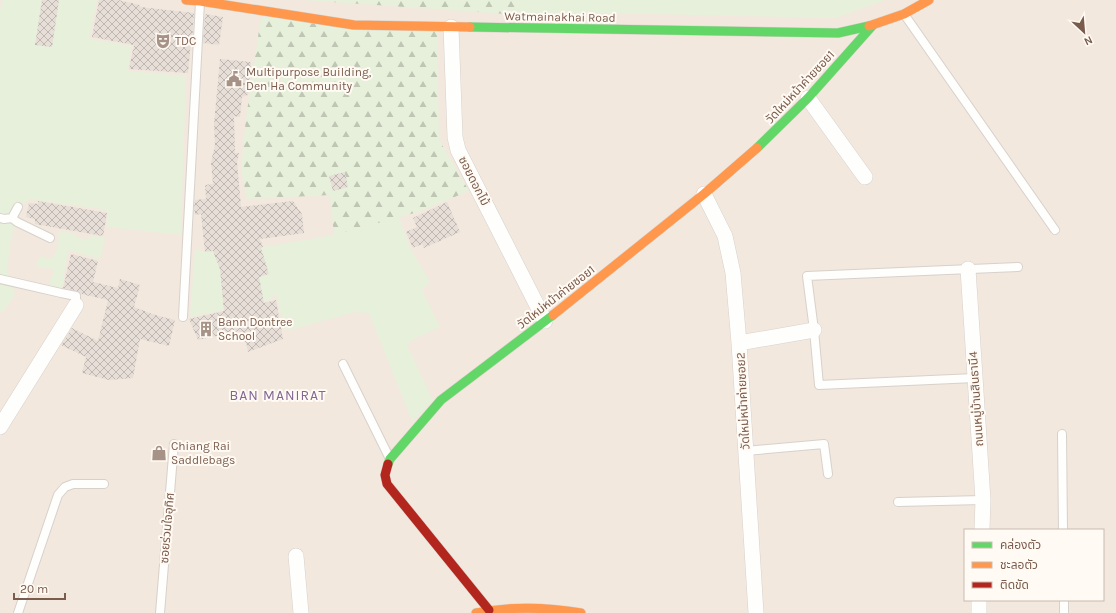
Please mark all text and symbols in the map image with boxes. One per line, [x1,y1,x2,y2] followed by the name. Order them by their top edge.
[504,9,616,25] street label: Watmainakhai Road
[1064,12,1104,52] north arrow
[154,32,172,50] theatre icon: TDC
[1082,33,1095,48] text: N
[175,34,196,48] place label: TDC
[763,48,837,126] street label: วัดใหม่หน้าค่ายซอย1
[246,65,372,93] place label: Multipurpose Building, Den Ha Community
[225,70,243,88] public building icon: Multipurpose Building, Den Ha Community
[456,154,492,208] street label: ซอยดอกไม้
[514,262,598,332] street label: วัดใหม่หน้าค่ายซอย1
[218,315,292,343] place label: Bann Dontree School
[197,320,215,338] building icon: Bann Dontree School
[966,351,986,447] street label: ถนนหมู่บ้านสินธานี4
[733,352,753,450] street label: วัดใหม่หน้าค่ายซอย2
[229,387,327,404] district label: BAN MANIRAT
[171,439,235,467] place label: Chiang Rai Saddlebags
[150,444,168,462] shop icon: Chiang Rai Saddlebags
[157,492,177,564] street label: ซอยร่วมใจอุทิศ
[964,529,1104,601] legend
[1000,538,1041,552] text: คล่องตัว
[1000,558,1038,572] text: ชะลอตัว
[14,575,65,601] scale bar
[1000,578,1029,592] text: ติดขัด
[20,582,48,596] text: 20 m

